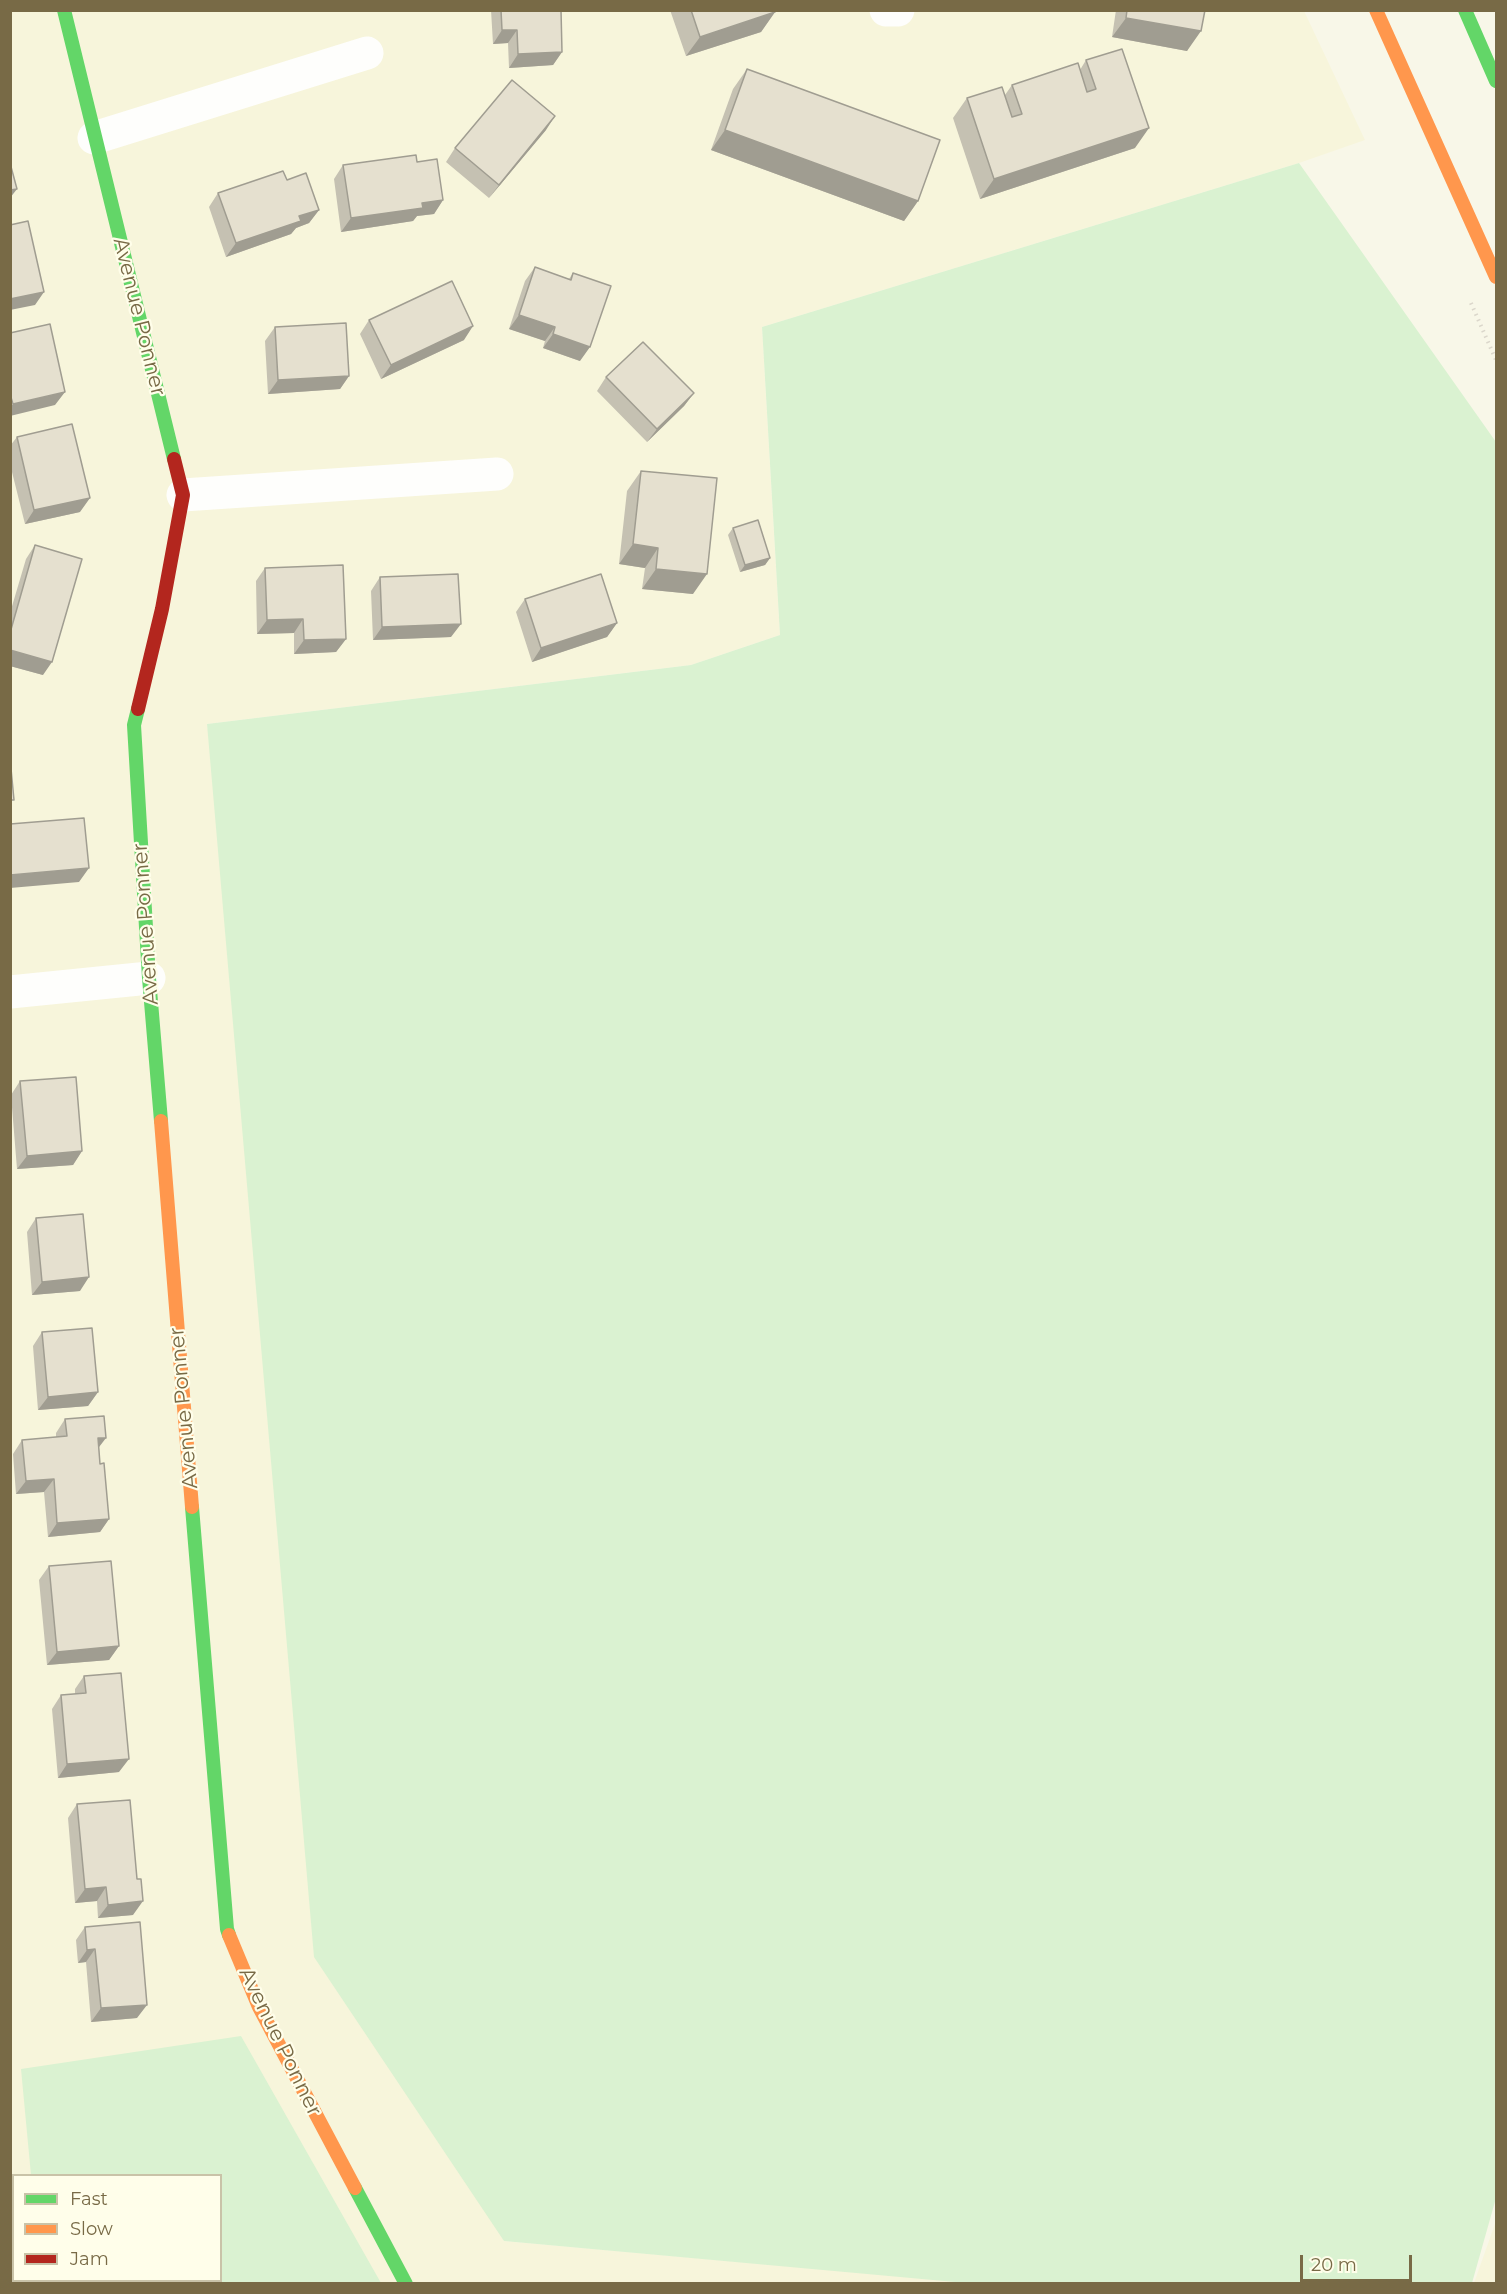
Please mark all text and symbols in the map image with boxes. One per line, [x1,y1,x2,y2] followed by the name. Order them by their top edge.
[107,235,171,399] street label: Avenue Ponner
[128,842,164,1006] street label: Avenue Ponner
[164,1326,204,1490] street label: Avenue Ponner
[233,1964,327,2120] street label: Avenue Ponner
[12,2174,222,2282] legend
[70,2188,108,2210] text: Fast
[70,2218,113,2240] text: Slow
[1303,2243,1416,2281] scale bar
[70,2248,109,2270] text: Jam
[1311,2254,1357,2276] text: 20 m

